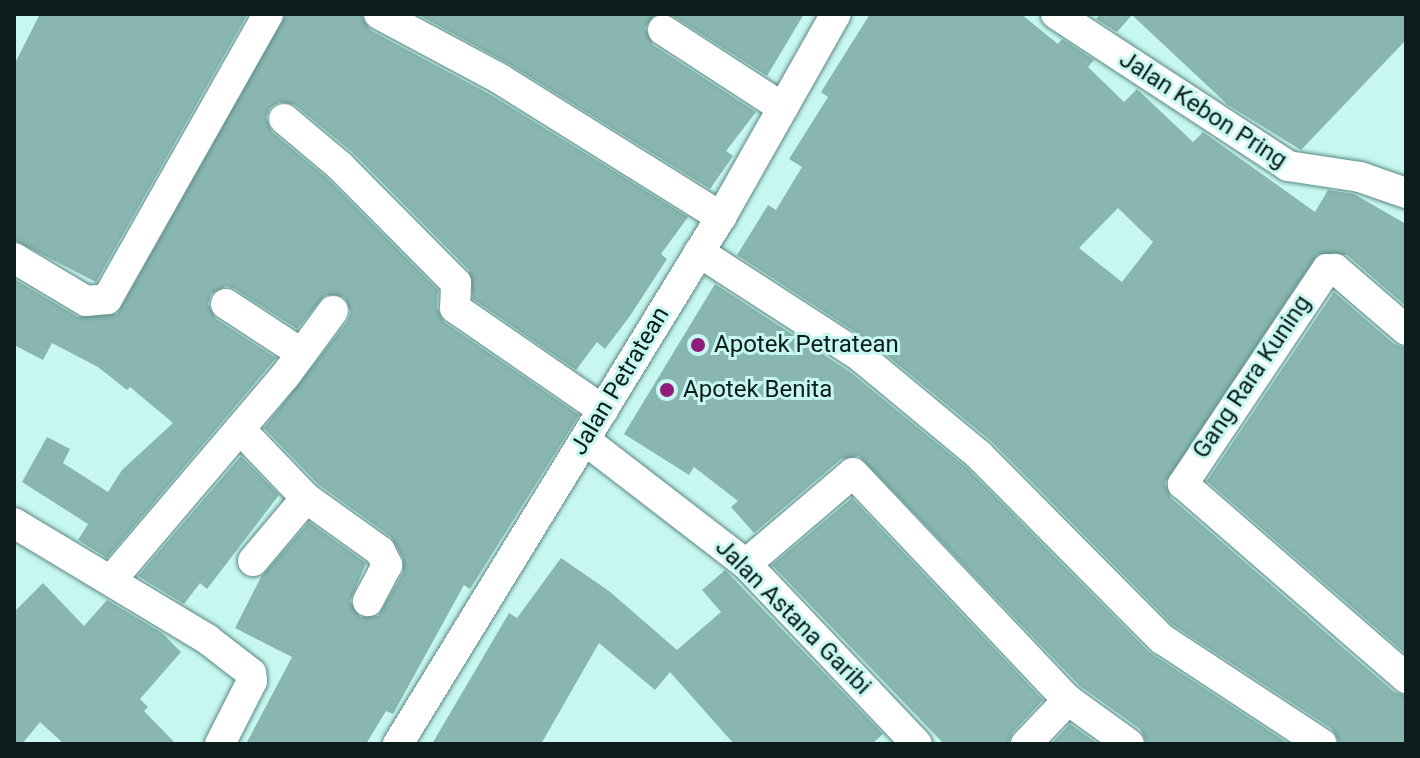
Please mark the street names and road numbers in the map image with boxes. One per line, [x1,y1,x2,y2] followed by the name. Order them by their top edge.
[1114,45,1292,175] street label: Jalan Kebon Pring
[1187,290,1317,464] street label: Gang Rara Kuning
[565,302,675,460] street label: Jalan Petratean
[709,533,877,701] street label: Jalan Astana Garibi

